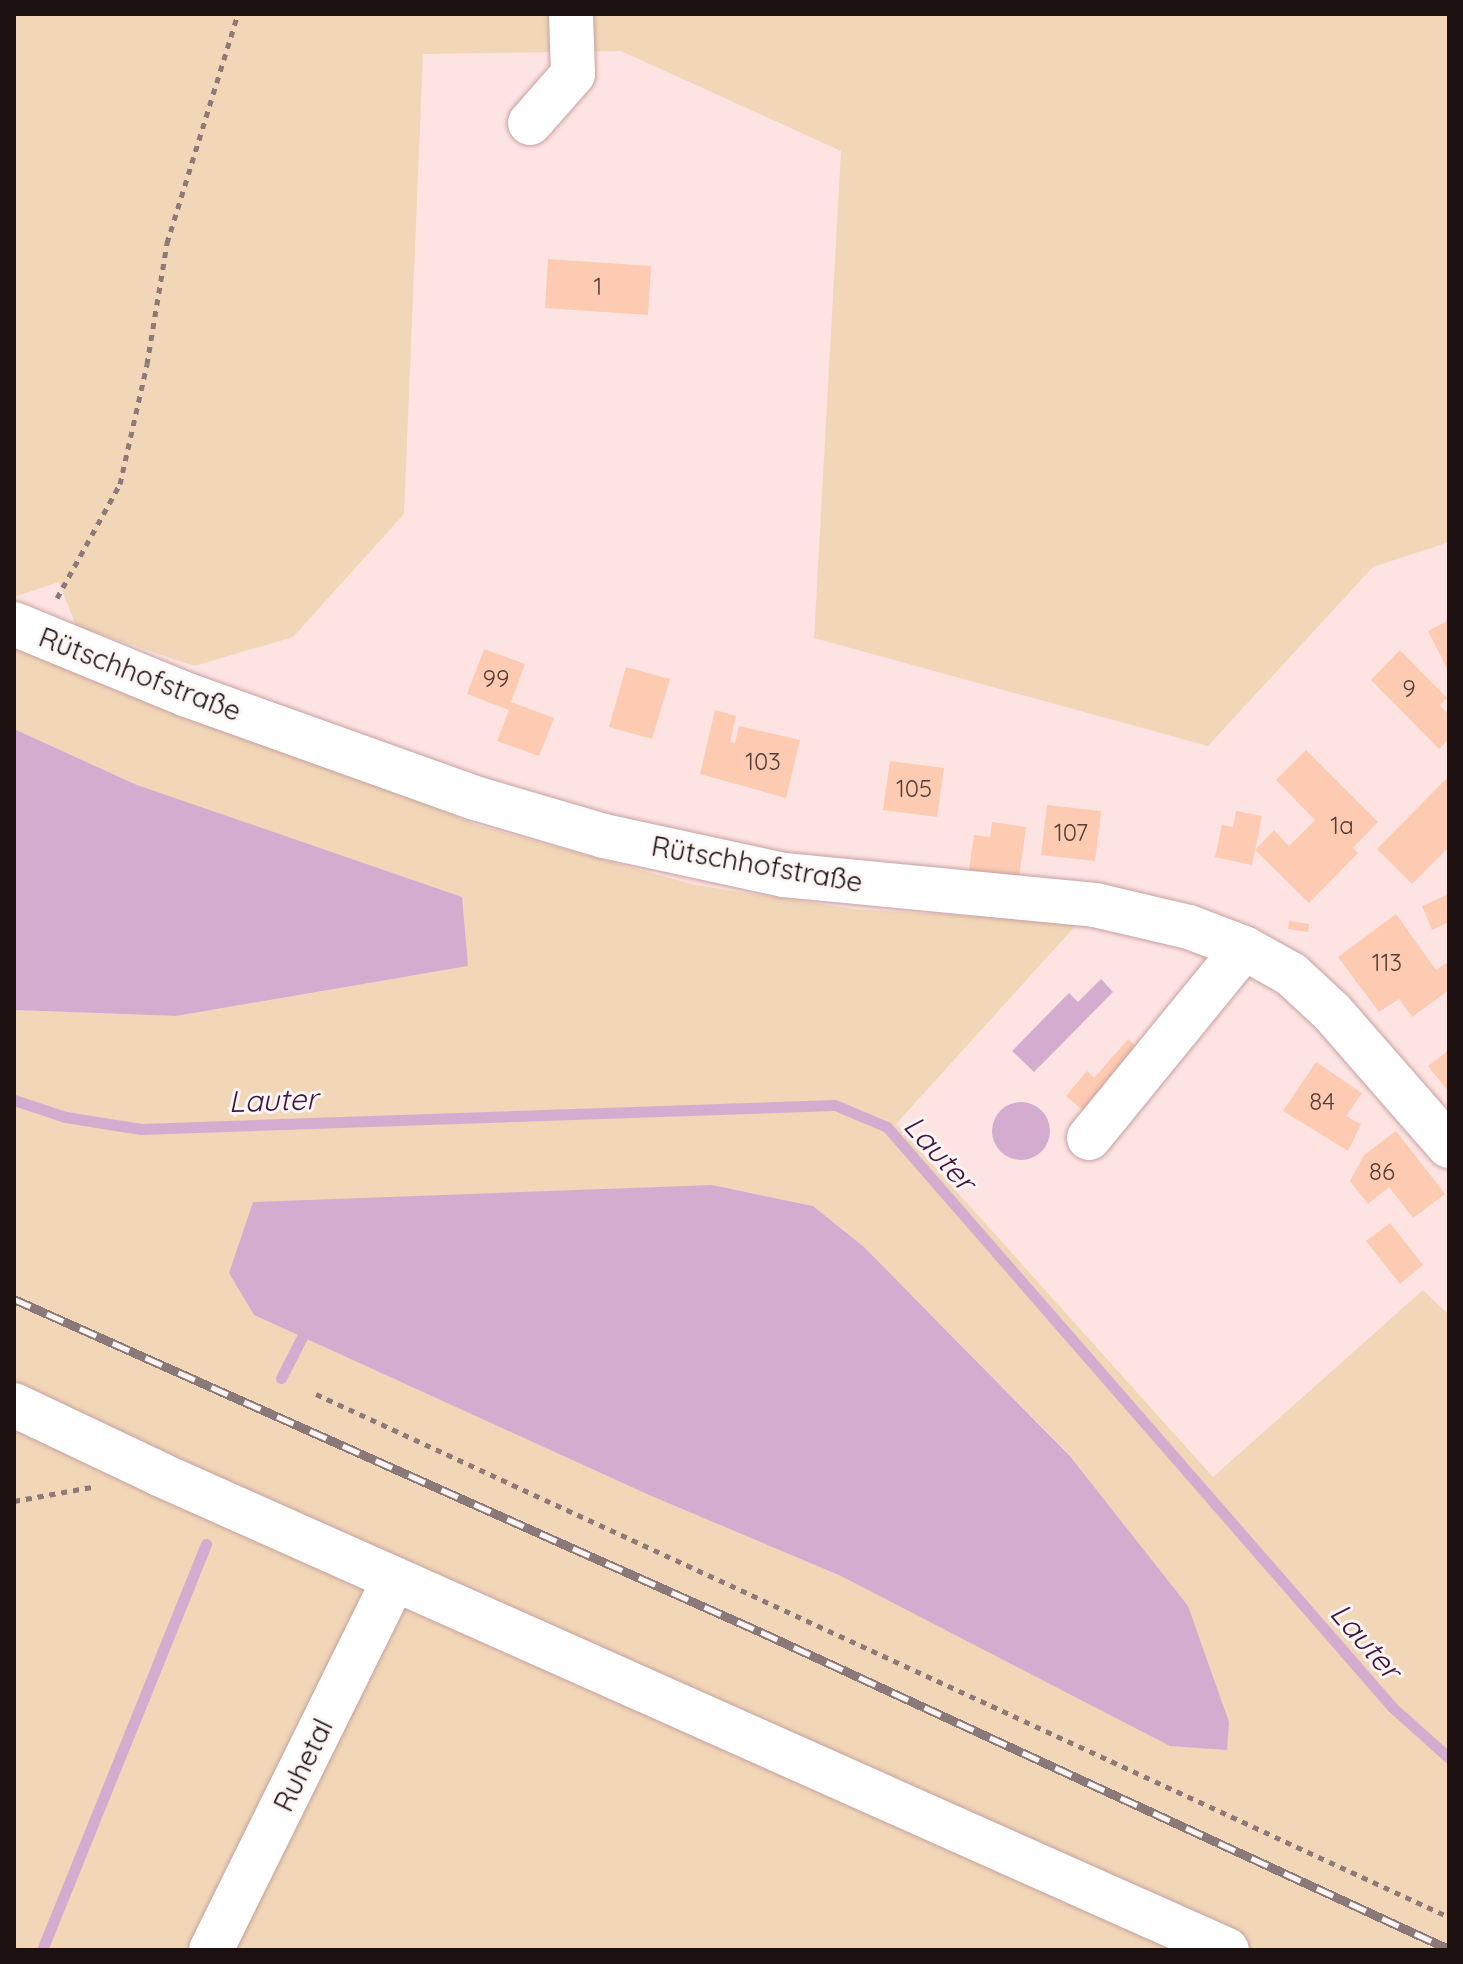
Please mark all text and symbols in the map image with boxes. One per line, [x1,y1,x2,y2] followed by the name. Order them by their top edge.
[594,273,602,301] house number: 1
[34,620,246,728] street label: Rütschhofstraße
[483,665,509,693] house number: 99
[1402,675,1416,703] house number: 9
[745,748,781,776] house number: 103
[896,775,932,803] house number: 105
[1330,812,1354,840] house number: 1a
[1054,819,1088,847] house number: 107
[649,829,865,899] street label: Rütschhofstraße
[1372,949,1402,977] house number: 113
[228,1080,318,1120] water label: Lauter
[1309,1088,1335,1116] house number: 84
[897,1108,983,1198] water label: Lauter
[1369,1158,1395,1186] house number: 86
[1323,1595,1409,1687] water label: Lauter
[266,1713,340,1817] street label: Ruhetal

